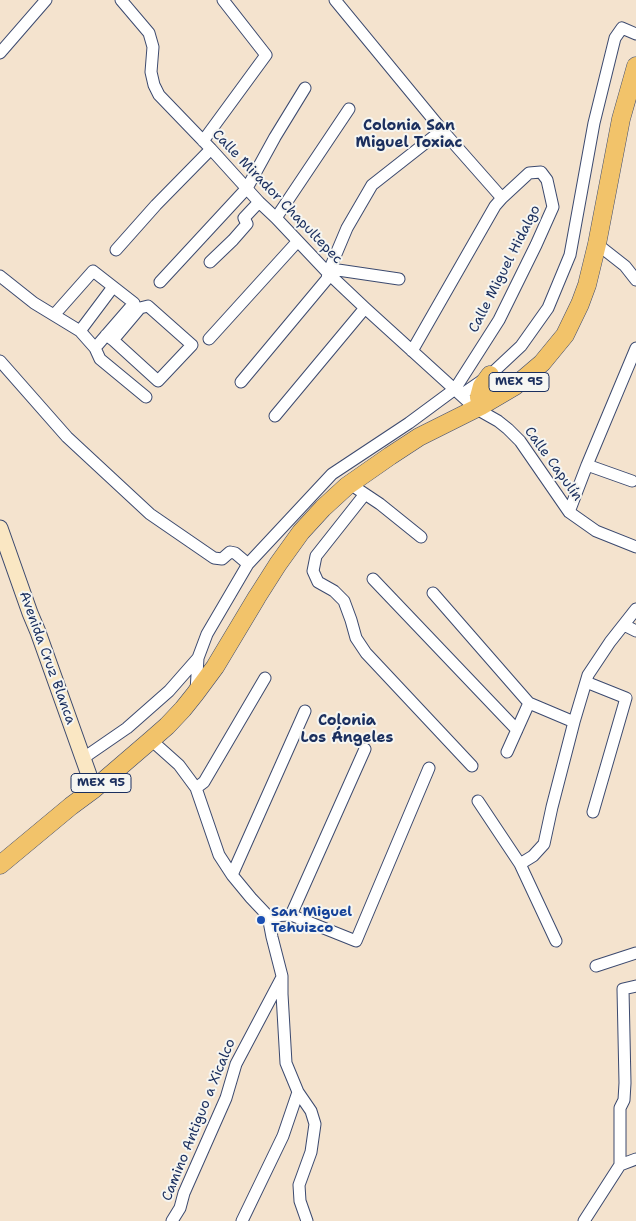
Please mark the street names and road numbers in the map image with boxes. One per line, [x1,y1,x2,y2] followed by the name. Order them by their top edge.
[208,126,346,268] street label: Calle Mirador Chapultepec
[466,202,544,336] street label: Calle Miguel Hidalgo
[489,372,549,392] road number: MEX 95
[520,424,586,504] street label: Calle Capulín
[15,589,79,727] street label: Avenida Cruz Blanca
[71,774,131,792] road number: MEX 95
[159,1036,239,1204] street label: Camino Antiguo a Xicalco

